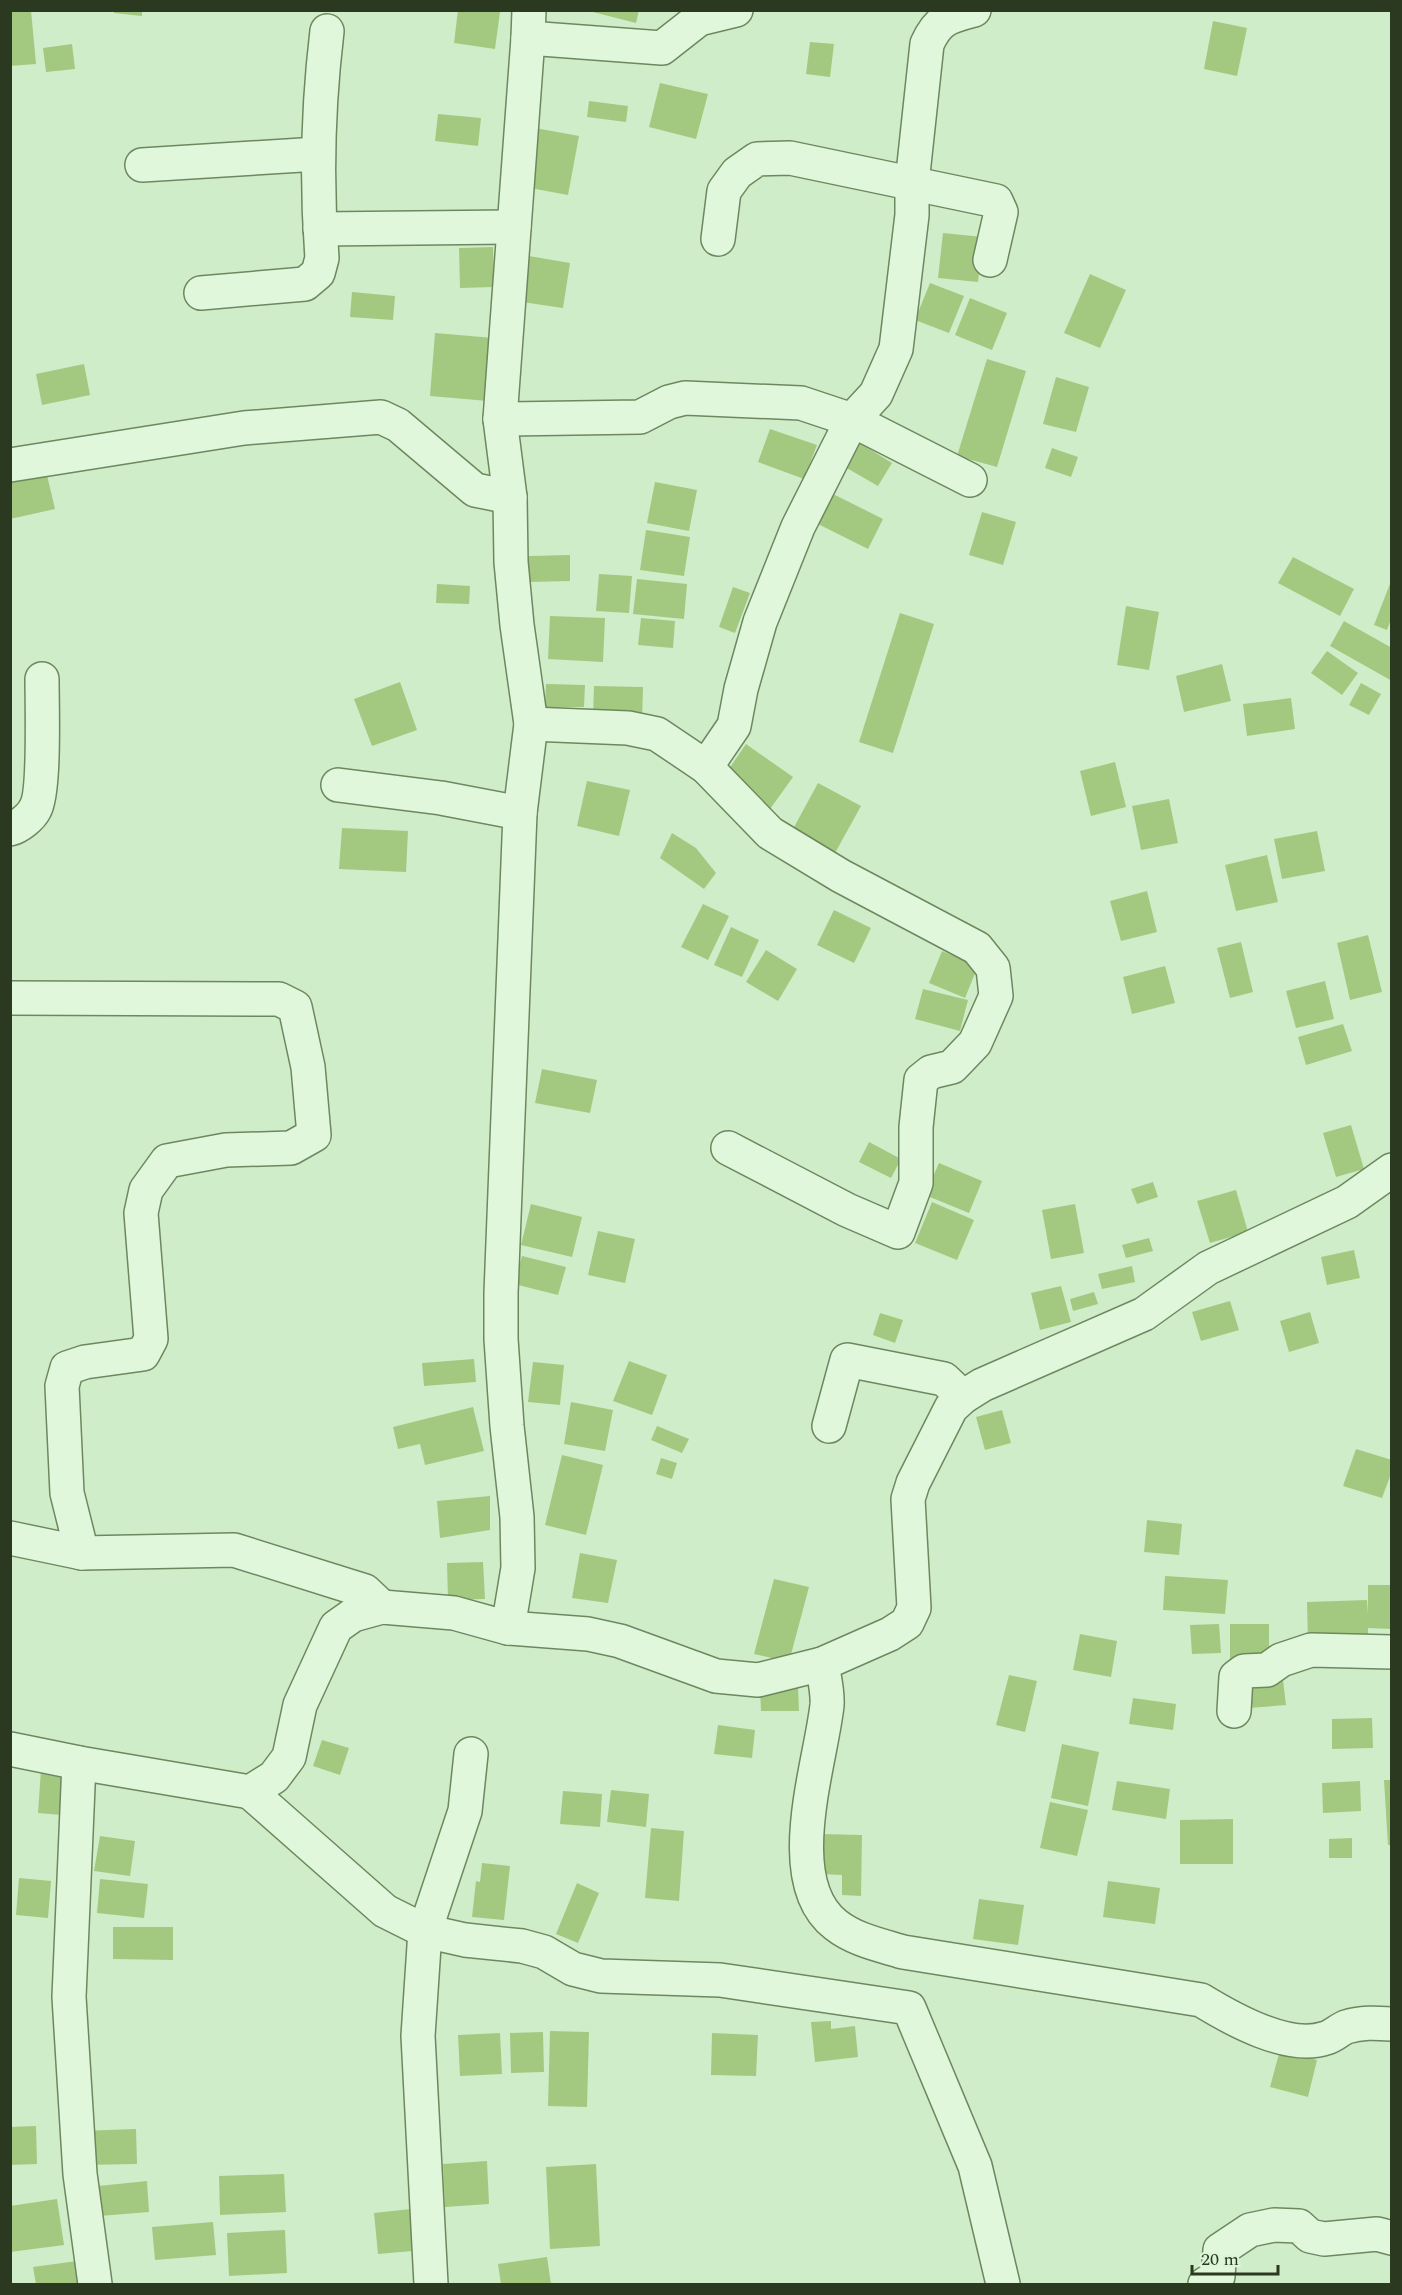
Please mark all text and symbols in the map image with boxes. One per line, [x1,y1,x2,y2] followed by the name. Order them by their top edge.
[1192,2238,1278,2276] scale bar
[1201,2246,1239,2273] text: 20 m

